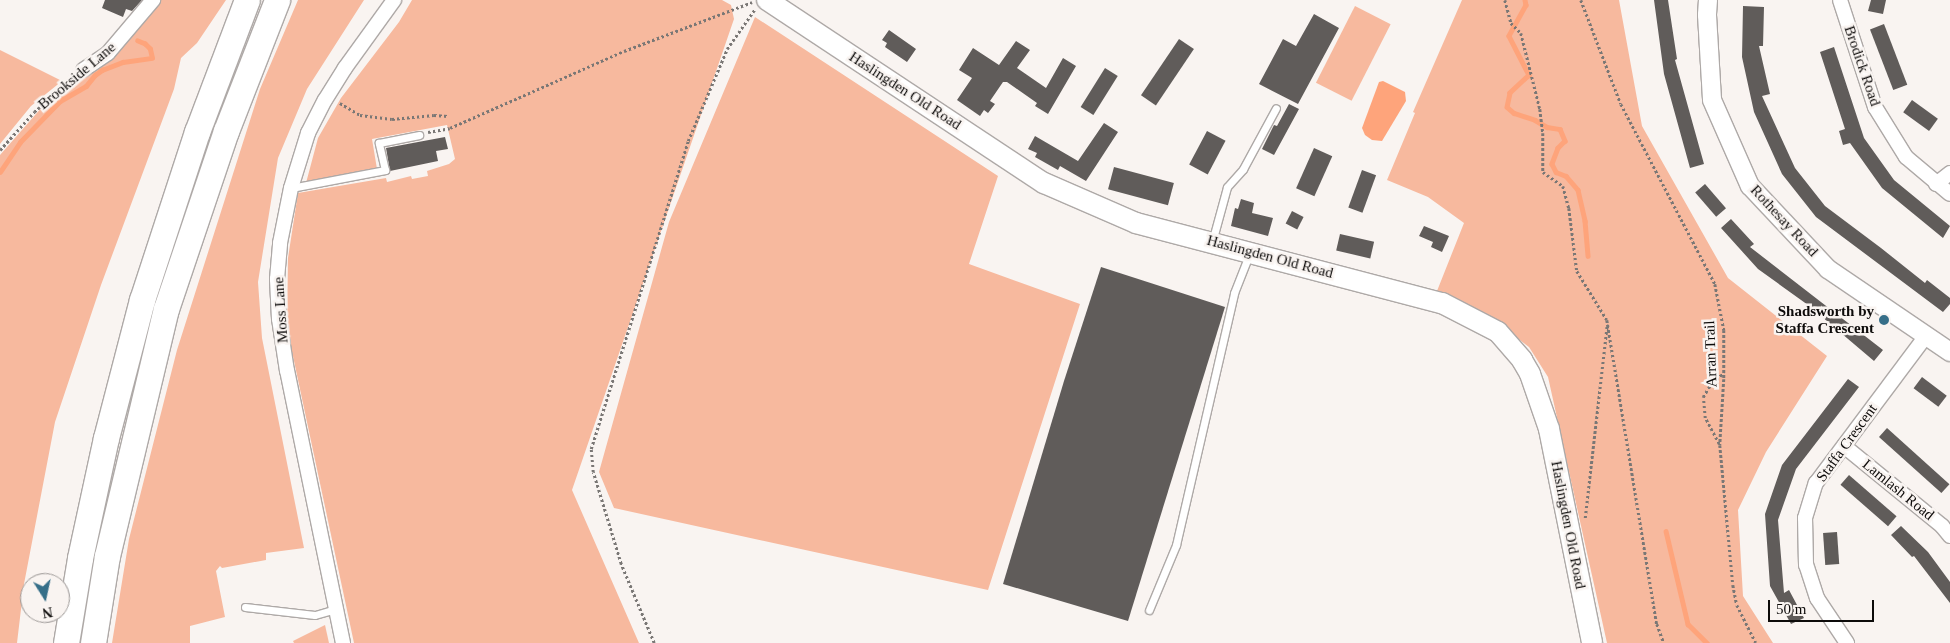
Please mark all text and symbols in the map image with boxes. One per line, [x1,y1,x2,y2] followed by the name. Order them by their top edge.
[1840,23,1884,109] street label: Brodick Road
[35,38,119,114] street label: Brookside Lane
[846,48,964,134] street label: Haslingden Old Road
[1746,181,1822,261] street label: Rothesay Road
[1205,231,1335,283] street label: Haslingden Old Road
[270,276,292,344] street label: Moss Lane
[1776,302,1874,337] place label: Shadsworth by Staffa Crescent
[1878,314,1890,326] marker: Shadsworth by Staffa Crescent
[1701,320,1721,388] street label: Arran Trail
[1813,401,1881,485] street label: Staffa Crescent
[1859,456,1937,524] street label: Lamlash Road
[1547,459,1589,591] street label: Haslingden Old Road
[20,573,70,623] north arrow
[1770,590,1876,622] scale bar
[1776,601,1806,617] text: 50 m
[41,604,54,621] text: N

